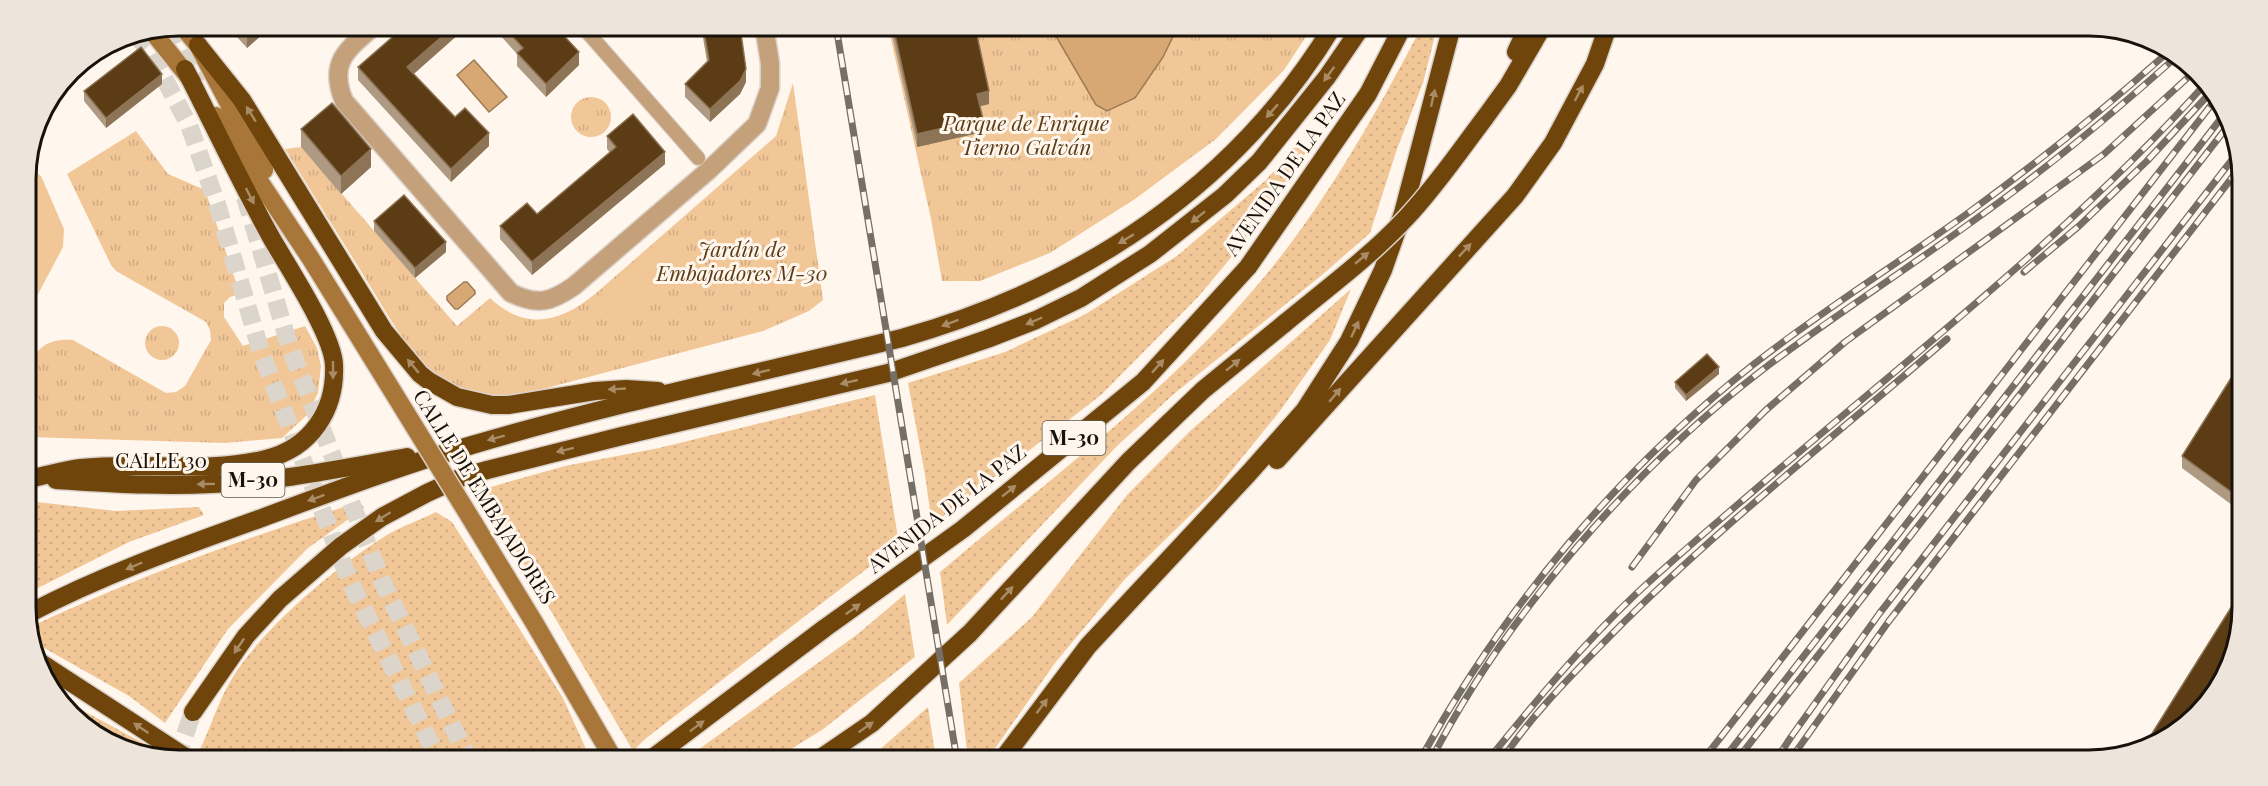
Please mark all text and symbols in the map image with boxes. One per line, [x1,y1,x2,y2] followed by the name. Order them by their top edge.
[1323,65,1335,81] one-way arrow
[1216,85,1351,261] street label: AVENIDA DE LA PAZ
[1574,85,1584,102] one-way arrow
[1429,89,1439,107] one-way arrow
[1266,103,1279,118] one-way arrow
[245,106,256,122] one-way arrow
[942,108,1109,160] park label: Parque de Enrique Tierno Galván
[245,187,255,204] one-way arrow
[1190,210,1206,223] one-way arrow
[655,234,828,286] park label: Jardín de Embajadores M-30
[1118,234,1134,245] one-way arrow
[1458,243,1472,258] one-way arrow
[1354,252,1370,265] one-way arrow
[1025,316,1042,325] one-way arrow
[941,319,959,328] one-way arrow
[1350,321,1359,338] one-way arrow
[407,358,420,374] one-way arrow
[1151,359,1164,374] one-way arrow
[1225,359,1241,372] one-way arrow
[328,361,338,380] one-way arrow
[752,367,771,377] one-way arrow
[840,378,858,388] one-way arrow
[408,383,563,609] street label: CALLE DE EMBAJADORES
[607,385,626,394] one-way arrow
[1328,388,1341,403] one-way arrow
[1042,421,1106,455] road number: M-30
[487,434,505,444] one-way arrow
[860,437,1031,579] street label: AVENIDA DE LA PAZ
[115,445,207,473] street label: CALLE 30
[556,446,574,456] one-way arrow
[222,463,284,497] road number: M-30
[196,479,215,489] one-way arrow
[1001,485,1017,498] one-way arrow
[307,494,325,504] one-way arrow
[375,511,391,522] one-way arrow
[125,562,143,572] one-way arrow
[1000,586,1013,601] one-way arrow
[845,603,860,615] one-way arrow
[234,638,245,654] one-way arrow
[1036,698,1048,714] one-way arrow
[689,719,705,732] one-way arrow
[857,721,873,733] one-way arrow
[133,722,150,733] one-way arrow

